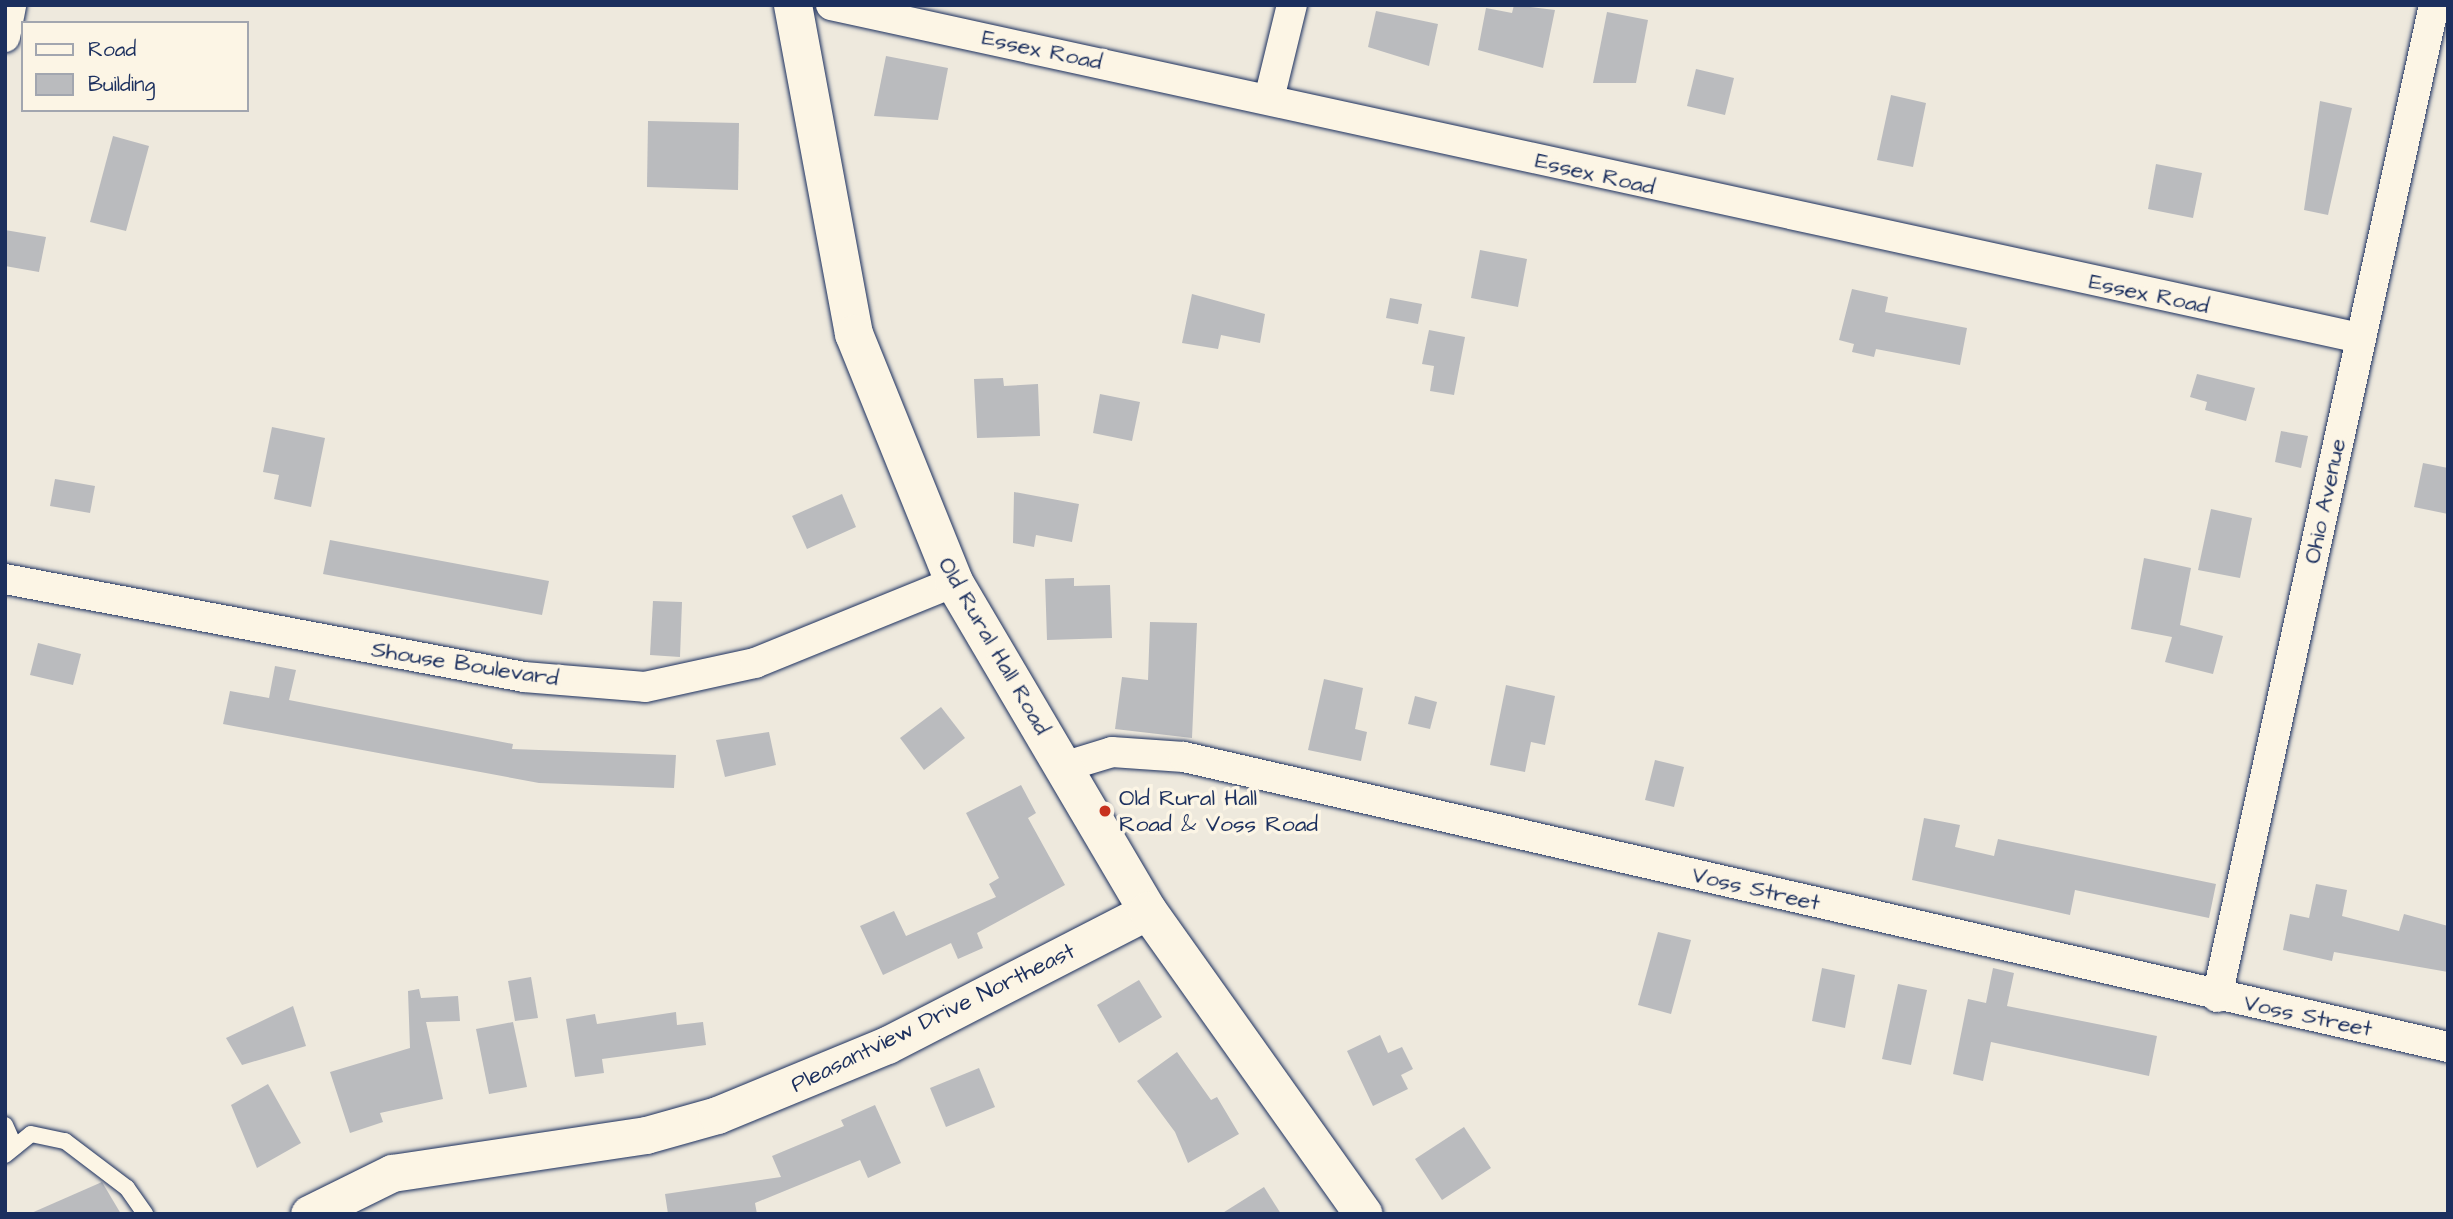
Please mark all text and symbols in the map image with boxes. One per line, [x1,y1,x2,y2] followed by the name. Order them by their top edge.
[21,21,248,112] legend
[979,24,1105,76] street label: Essex Road
[88,35,136,64] text: Road
[88,70,155,99] text: Building
[1532,147,1658,201] street label: Essex Road
[2086,268,2212,320] street label: Essex Road
[2298,436,2352,566] street label: Ohio Avenue
[932,552,1056,740] street label: Old Rural Hall Road
[369,636,561,692] street label: Shouse Boulevard
[1119,784,1318,838] place label: Old Rural Hall Road & Voss Road
[1097,803,1113,819] marker: Old Rural Hall Road & Voss Road
[1689,861,1823,917] street label: Voss Street
[787,937,1079,1099] street label: Pleasantview Drive Northeast
[2241,989,2375,1043] street label: Voss Street

